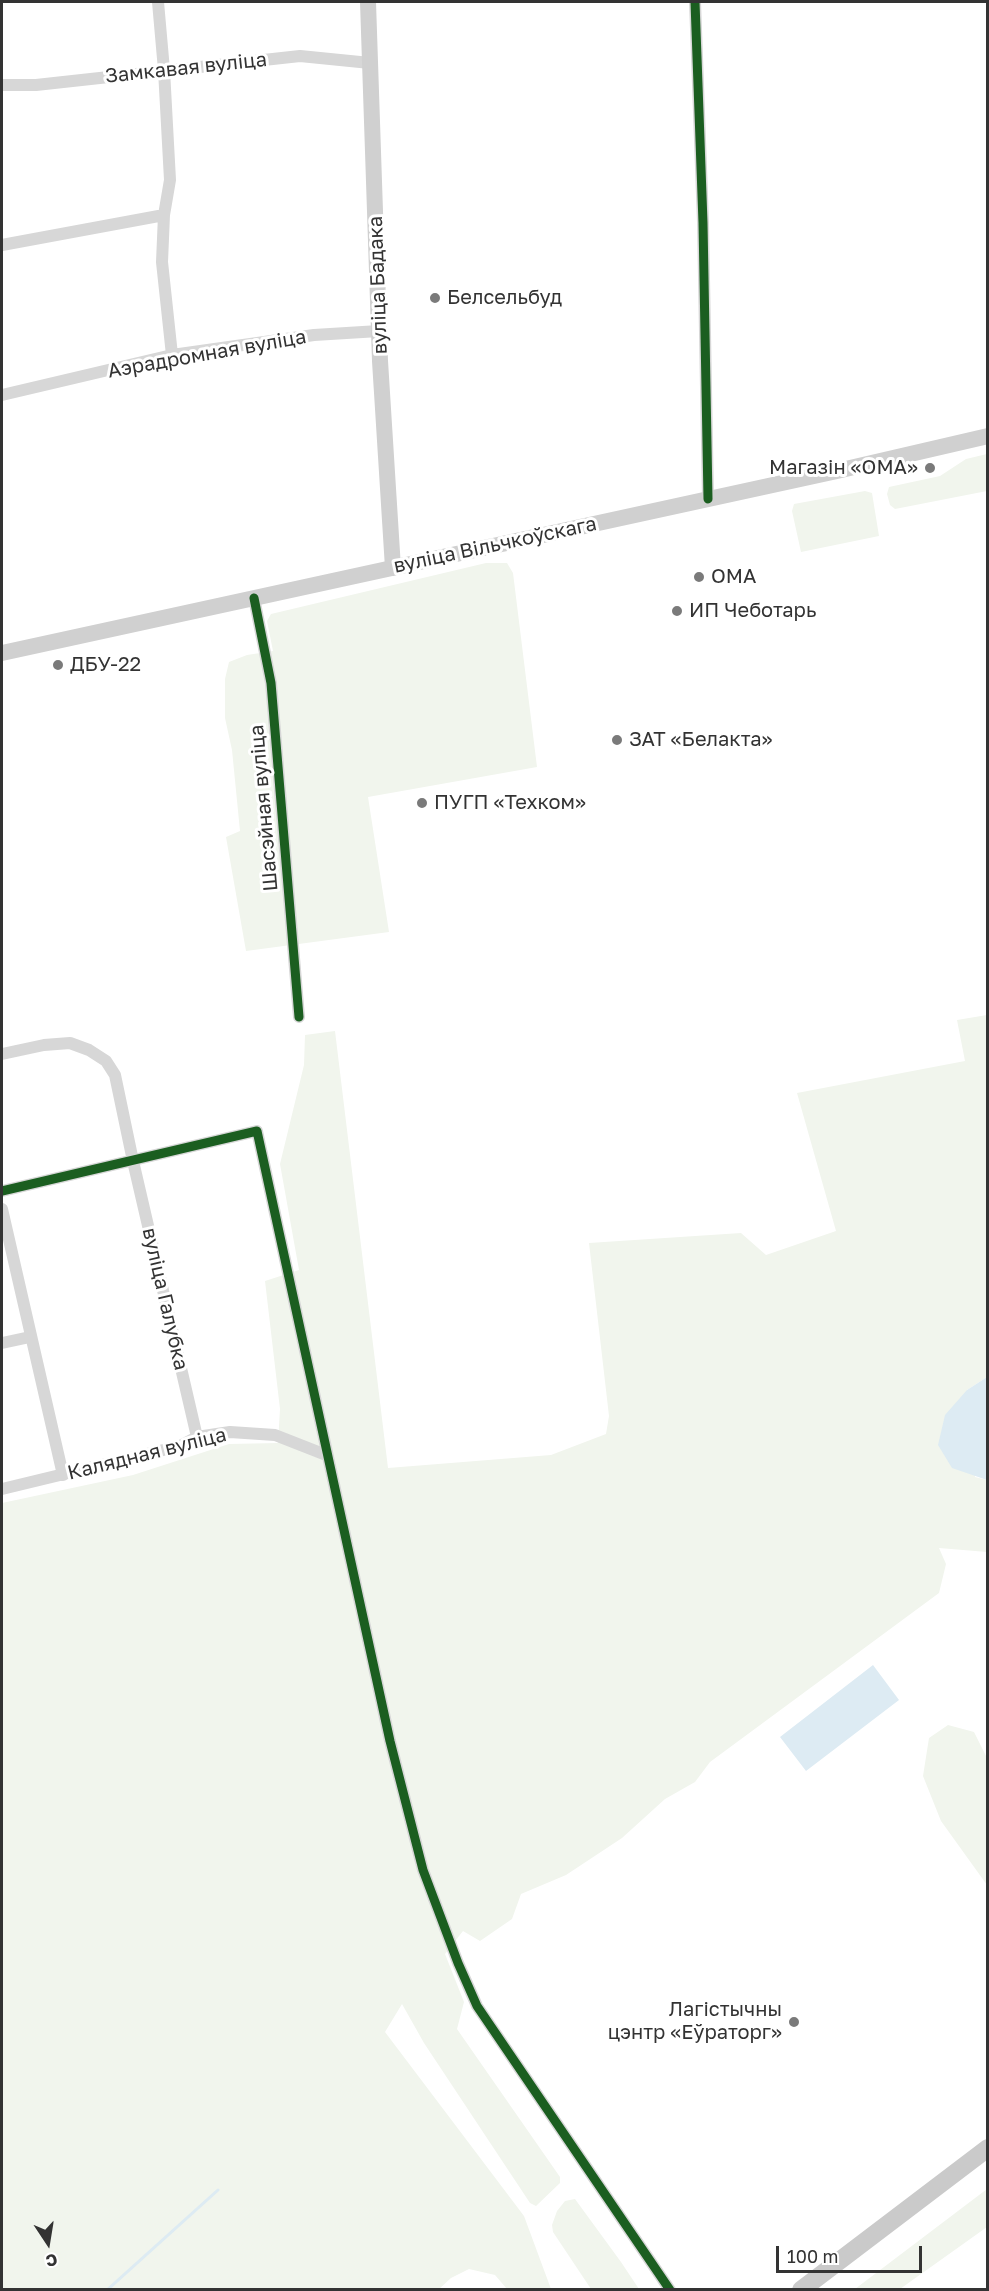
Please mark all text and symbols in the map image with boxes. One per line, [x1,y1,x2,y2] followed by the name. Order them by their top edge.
[104,48,268,88] street label: Замкавая вуліца
[364,215,392,355] street label: вуліца Бадака
[447,286,562,310] place label: Белсельбуд
[428,291,442,305] marker: Белсельбуд
[106,325,308,383] street label: Аэрадромная вуліца
[769,456,918,480] place label: Магазін «ОМА»
[923,461,937,475] marker: Магазін «ОМА»
[391,512,599,578] street label: вуліца Вільчкоўскага
[711,565,756,589] place label: ОМА
[692,570,706,584] marker: ОМА
[689,599,816,623] place label: ИП Чеботарь
[670,604,684,618] marker: ИП Чеботарь
[70,653,141,677] place label: ДБУ-22
[51,658,65,672] marker: ДБУ-22
[245,724,283,892] street label: Шасэйная вуліца
[629,728,772,752] place label: ЗАТ «Белакта»
[610,733,624,747] marker: ЗАТ «Белакта»
[434,791,586,815] place label: ПУГП «Техком»
[415,796,429,810] marker: ПУГП «Техком»
[137,1225,193,1373] street label: вуліца Галубка
[65,1423,229,1485] street label: Калядная вуліца
[608,1998,782,2045] place label: Лагістычны цэнтр «Еўраторг»
[787,2015,801,2029] marker: Лагістычны цэнтр «Еўраторг»
[18,2213,78,2273] north arrow
[779,2234,924,2272] scale bar
[787,2245,838,2267] text: 100 m
[44,2250,59,2272] text: С

